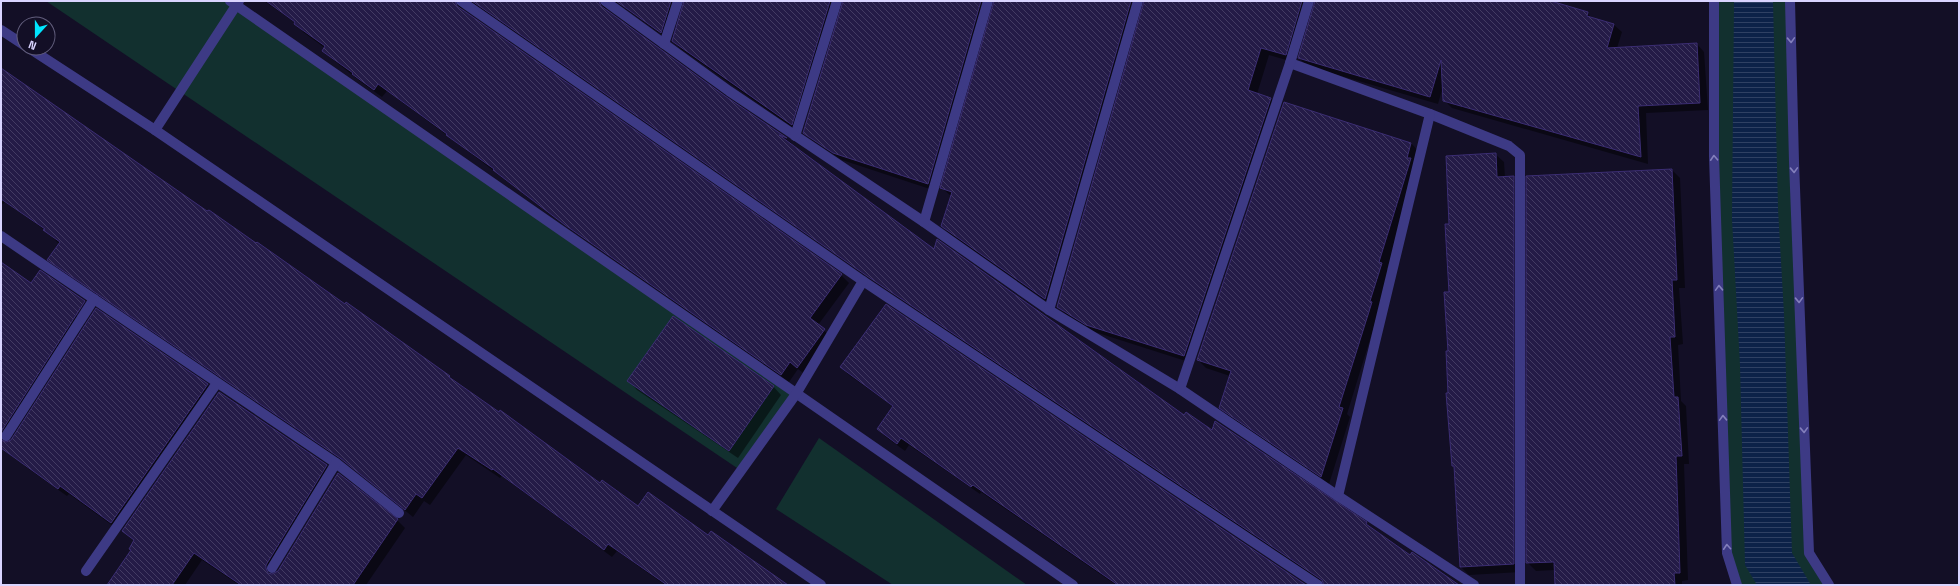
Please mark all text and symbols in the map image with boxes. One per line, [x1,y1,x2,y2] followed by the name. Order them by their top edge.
[16,16,56,56] north arrow
[26,37,38,53] text: N
[1787,37,1796,43] one-way arrow
[1710,155,1719,161] one-way arrow
[1790,167,1799,173] one-way arrow
[1715,285,1723,291] one-way arrow
[1795,297,1804,303] one-way arrow
[1719,415,1727,421] one-way arrow
[1800,427,1808,433] one-way arrow
[1723,544,1732,551] one-way arrow

